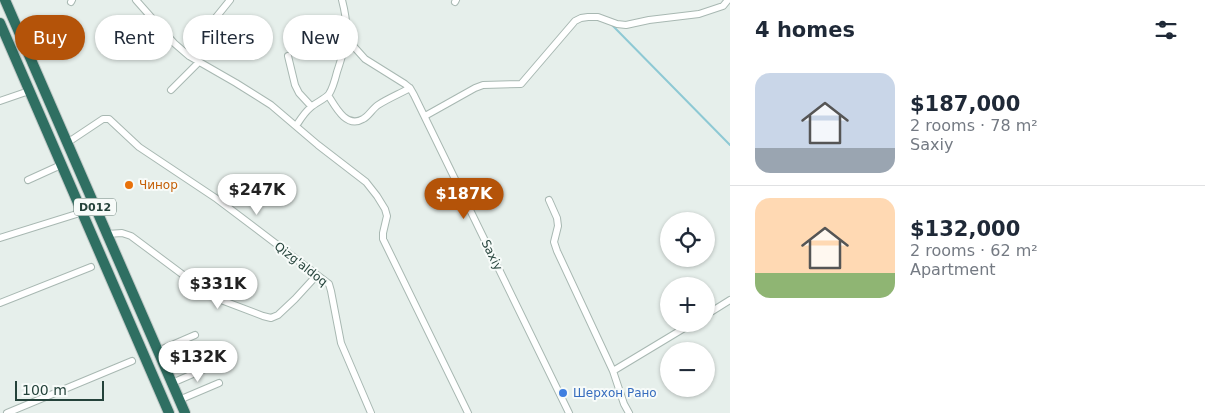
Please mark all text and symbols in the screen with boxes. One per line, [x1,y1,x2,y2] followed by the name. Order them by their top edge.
[15,15,85,60] chip: Buy
[95,15,173,60] chip: Rent
[183,15,273,60] chip: Filters
[283,15,358,60] chip: New
[1152,16,1180,44] icon: filters
[755,18,855,42] text: 4 homes
[910,92,1020,116] text: $187,000
[795,93,855,153] icon: home
[910,116,1038,135] text: 2 rooms · 78 m²
[910,135,953,154] text: Saxiy
[222,174,292,216] pin: $247K
[139,178,178,192] place label: Чинор
[429,178,499,220] pin: $187K
[123,179,135,191] marker: Чинор
[229,180,285,199] text: $247K
[436,184,492,203] text: $187K
[74,198,116,216] road number: D012
[660,212,715,397] map controls
[660,212,715,267] button: locate
[910,217,1020,241] text: $132,000
[795,218,855,278] icon: home
[479,237,505,273] street label: Saxiy
[272,239,330,289] street label: Qizg'aldoq
[910,241,1038,260] text: 2 rooms · 62 m²
[910,260,996,279] text: Apartment
[183,268,253,310] pin: $331K
[190,274,246,293] text: $331K
[660,277,715,332] button: +
[163,340,233,383] pin: $132K
[660,342,715,397] button: −
[170,347,226,366] text: $132K
[15,378,104,401] scale bar
[22,382,67,398] text: 100 m
[573,386,657,400] place label: Шерхон Рано
[557,387,569,399] marker: Шерхон Рано

